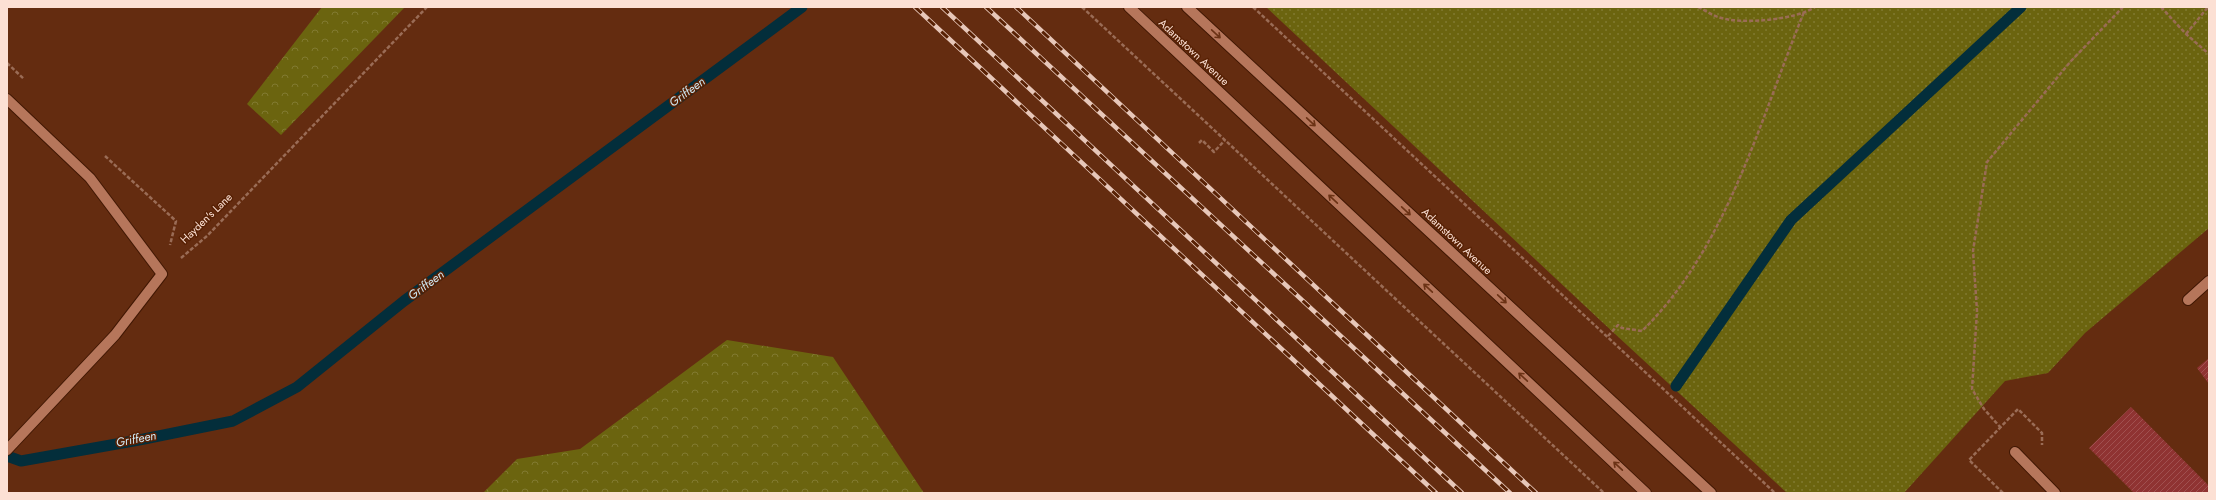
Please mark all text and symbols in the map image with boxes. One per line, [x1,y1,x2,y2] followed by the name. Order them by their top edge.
[1155,15,1233,89] street label: Adamstown Avenue
[1211,29,1221,38] one-way arrow
[665,73,709,111] water label: Griffeen
[1306,118,1316,127] one-way arrow
[176,189,236,247] street label: Hayden's Lane
[1328,194,1338,204] one-way arrow
[1418,204,1496,278] street label: Adamstown Avenue
[1401,206,1411,215] one-way arrow
[404,266,448,304] water label: Griffeen
[1423,283,1433,293] one-way arrow
[1496,294,1506,303] one-way arrow
[1518,372,1528,382] one-way arrow
[114,426,158,452] water label: Griffeen
[1613,462,1623,471] one-way arrow

